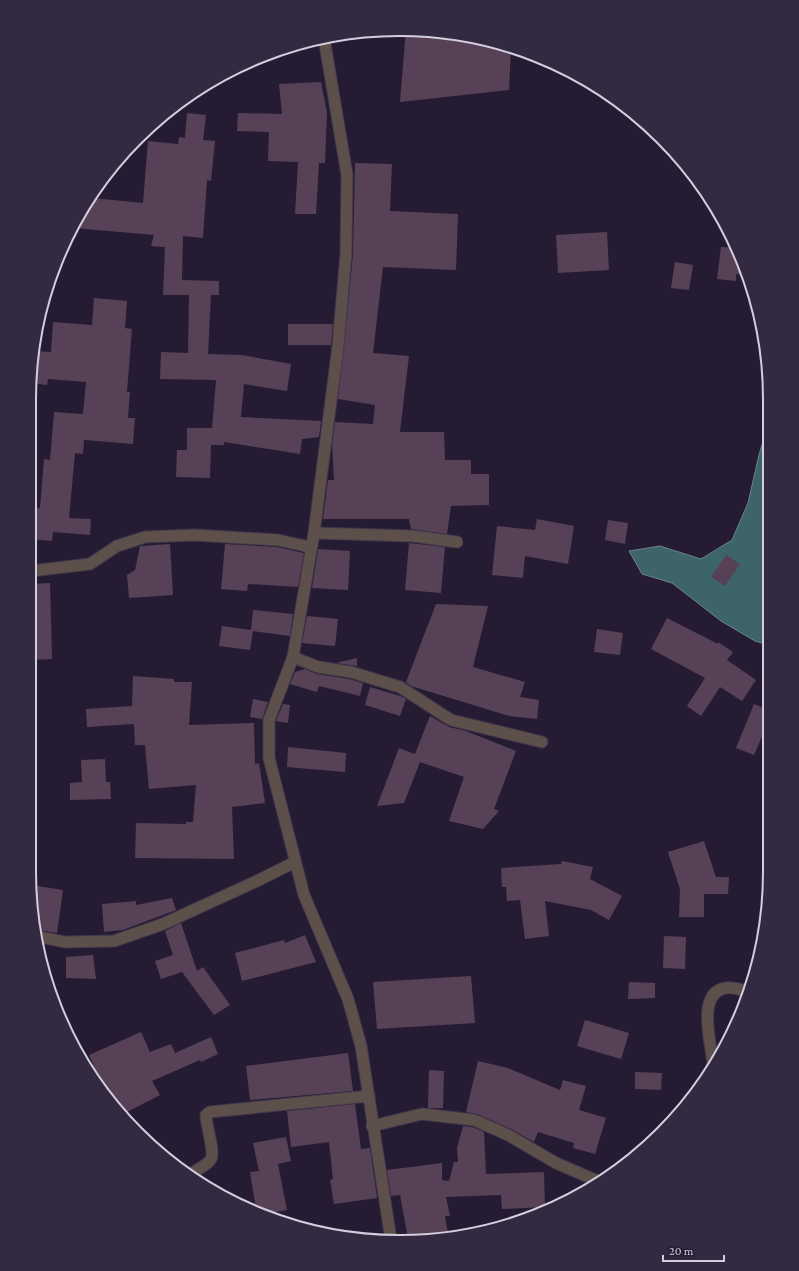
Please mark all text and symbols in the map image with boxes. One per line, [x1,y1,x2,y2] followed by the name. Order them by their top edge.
[663,1237,724,1263] scale bar
[669,1244,694,1258] text: 20 m

